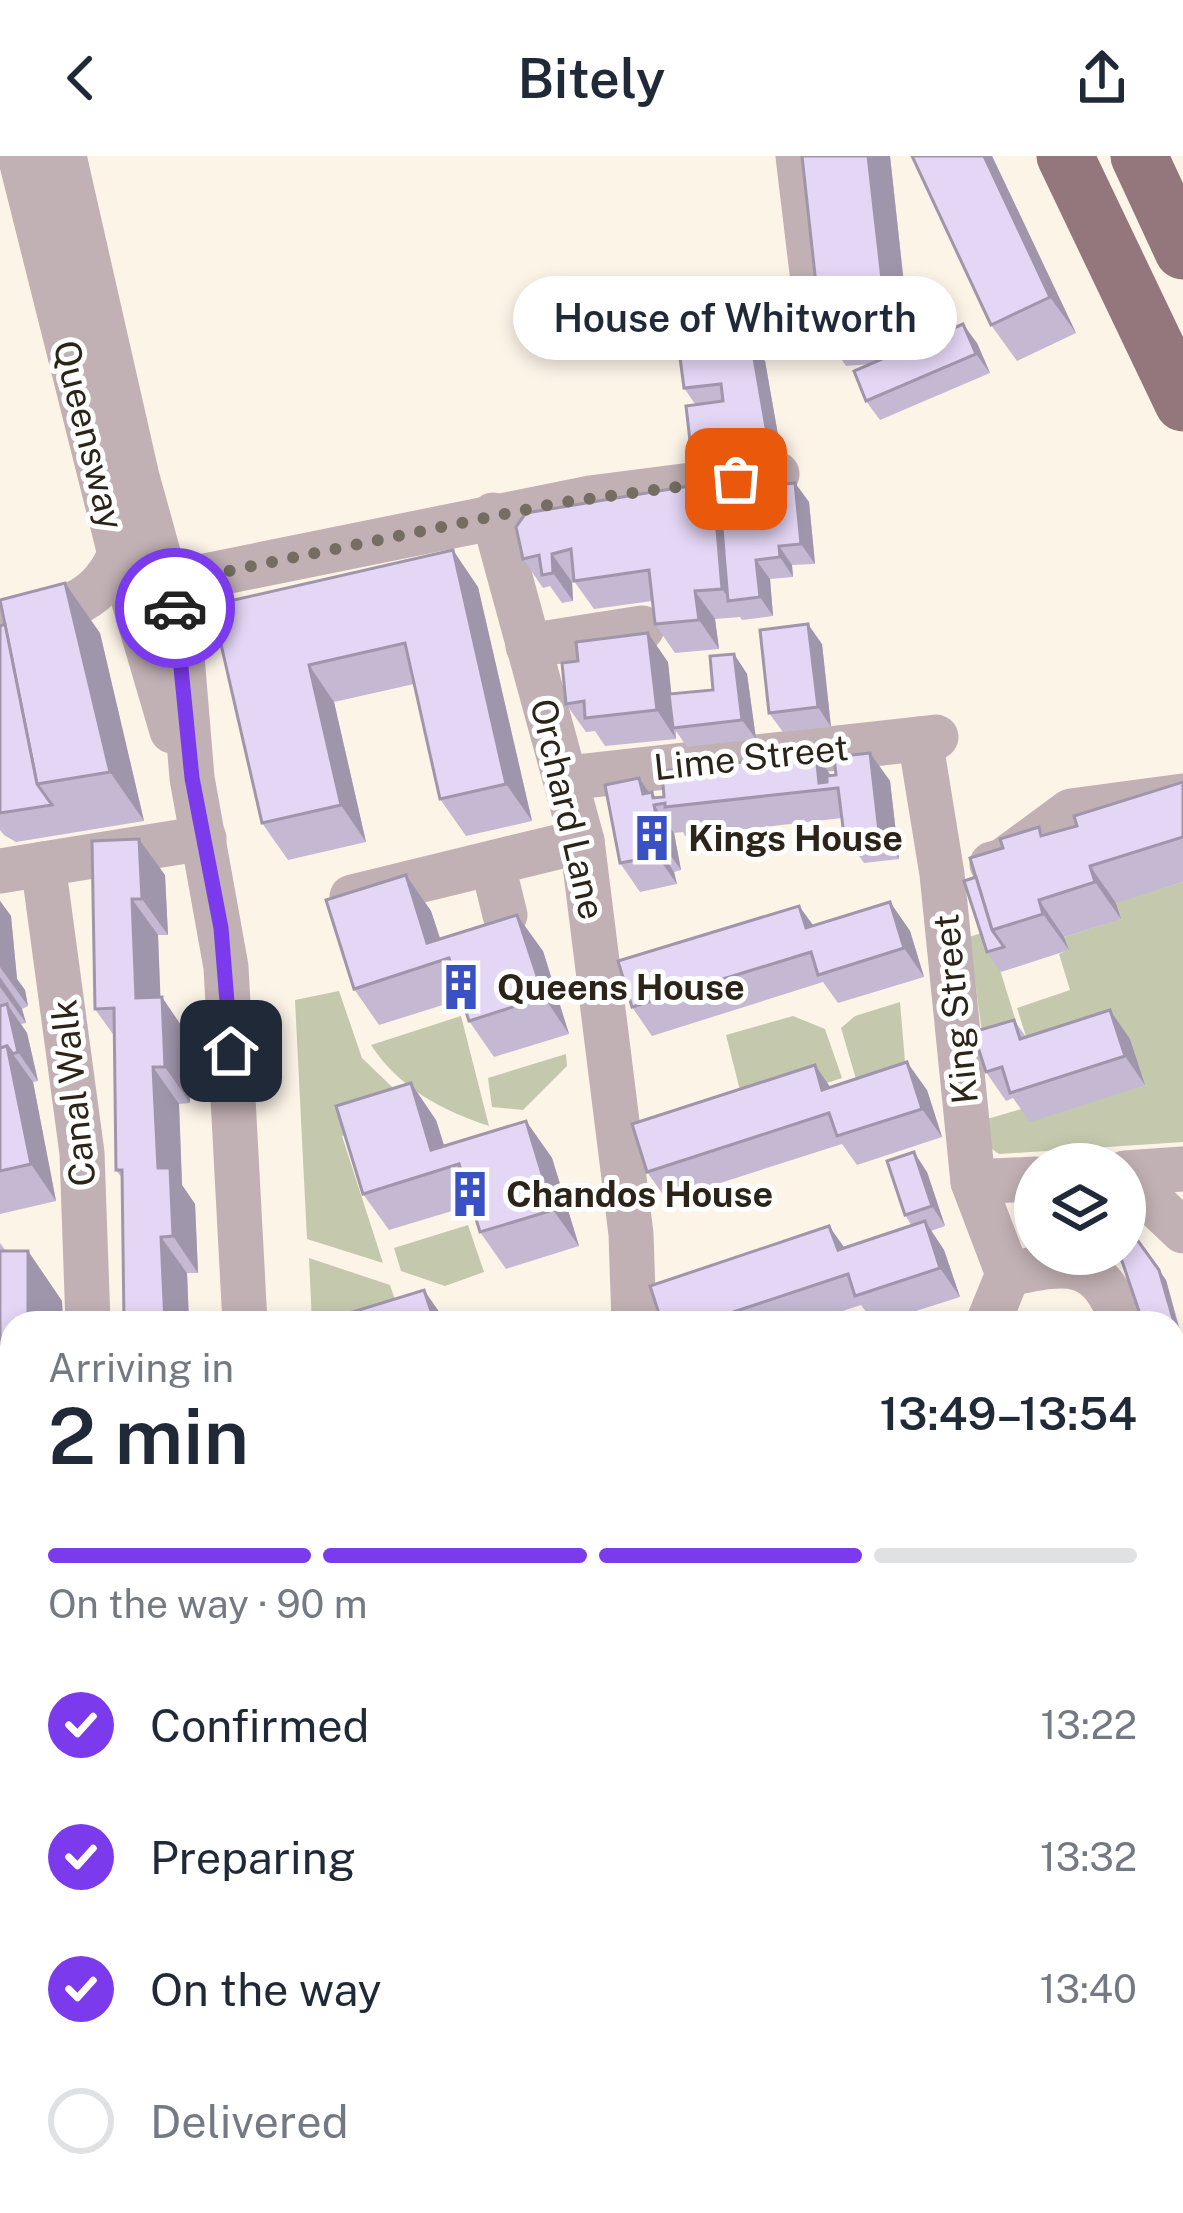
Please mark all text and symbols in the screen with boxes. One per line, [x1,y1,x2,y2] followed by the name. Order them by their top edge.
[48,45,114,111] icon: back
[1069,45,1135,111] icon: share
[517,47,666,110] text: Bitely
[514,275,958,359] callout: House of Whitworth
[553,295,917,341] text: House of Whitworth
[45,336,133,534] street label: Queensway
[685,428,787,530] pin
[703,446,769,512] icon: bag
[115,548,235,668] courier
[142,575,208,641] icon: car
[522,695,614,923] street label: Orchard Lane
[652,726,850,788] street label: Lime Street
[627,813,677,863] building icon: Kings House
[688,817,903,859] place label: Kings House
[924,912,986,1106] street label: King Street
[436,962,486,1012] building icon: Queens House
[497,966,745,1008] place label: Queens House
[42,998,104,1188] street label: Canal Walk
[180,1000,282,1102] pin
[198,1018,264,1084] icon: home
[1014,1143,1146,1275] map controls
[1014,1143,1146,1275] button: layers
[445,1169,495,1219] building icon: Chandos House
[506,1173,773,1215] place label: Chandos House
[48,1345,234,1391] text: Arriving in
[880,1387,1137,1440] text: 13:49–13:54
[48,1390,249,1482] text: 2 min
[48,1581,367,1627] text: On the way · 90 m
[48,1692,114,1758] icon: check
[150,1699,369,1752] text: Confirmed
[1040,1702,1137,1748] text: 13:22
[48,1824,114,1890] icon: check
[150,1831,356,1884] text: Preparing
[1040,1834,1137,1880] text: 13:32
[48,1956,114,2022] icon: check
[150,1963,382,2016] text: On the way
[1040,1966,1137,2012] text: 13:40
[150,2095,349,2148] text: Delivered

